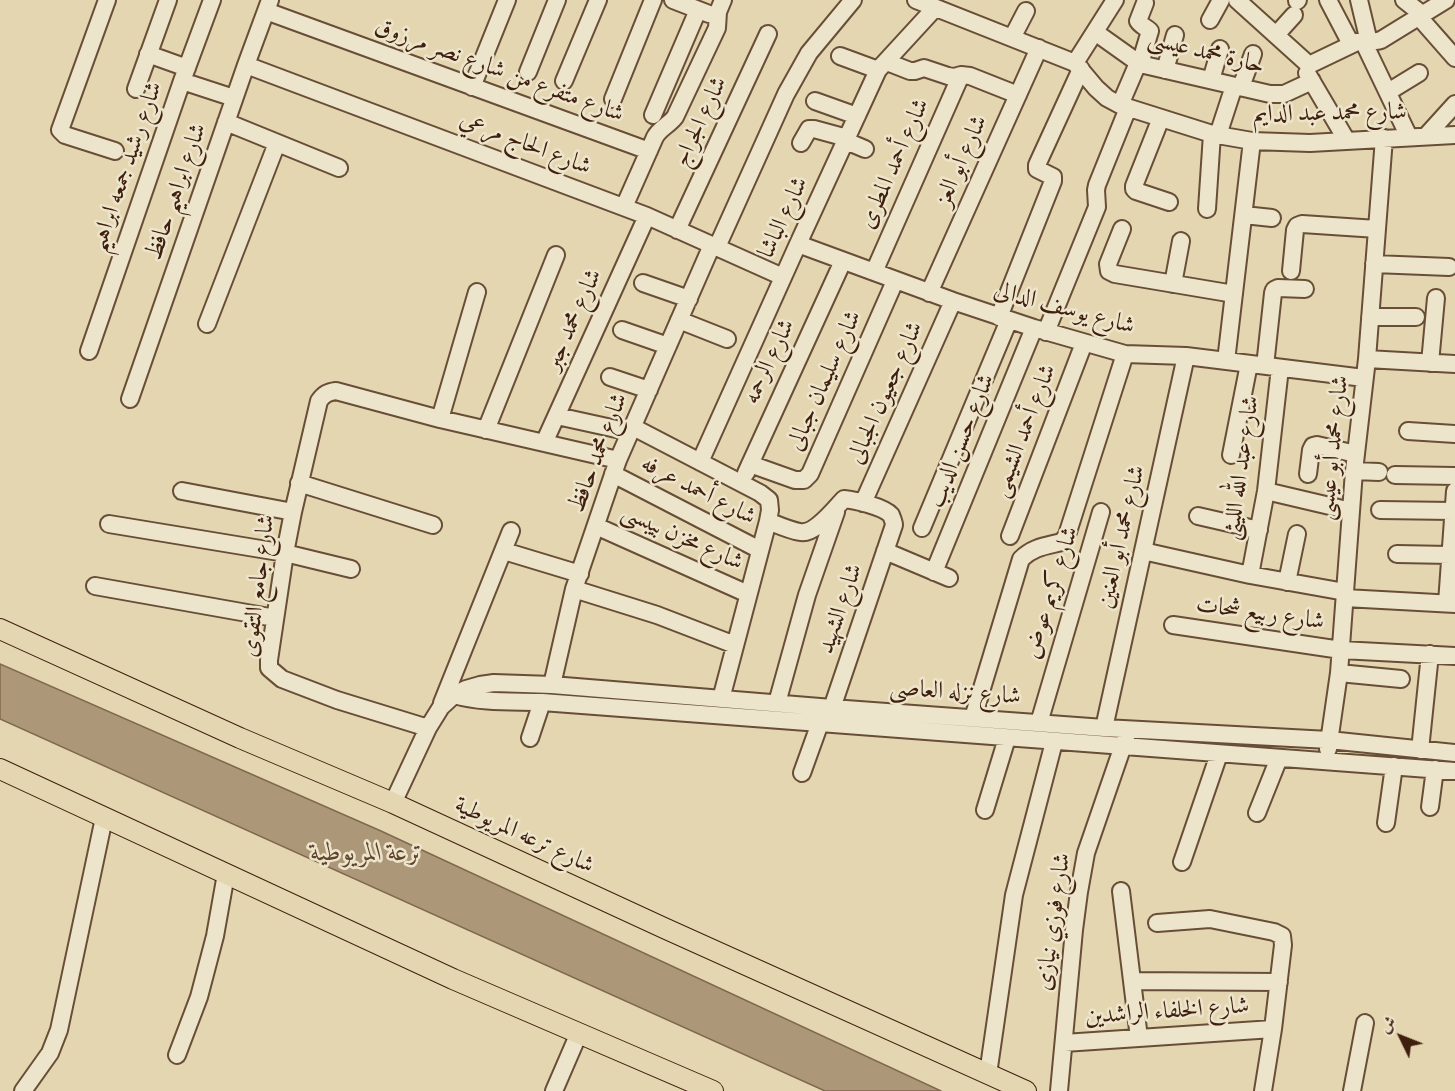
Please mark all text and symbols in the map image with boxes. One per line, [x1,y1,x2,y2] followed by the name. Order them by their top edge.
[371,12,627,130] street label: شارع متفرع من شارع نصر مرزوق
[1145,25,1267,81] street label: حارة محمد عيسى
[668,72,734,172] street label: شارع الجراج
[84,78,170,256] street label: شارع رشيد جمعه ابراهيم
[853,94,937,234] street label: شارع أحمد المطرى
[1253,98,1407,130] street label: شارع محمد عبد الدايم
[455,106,595,182] street label: شارع الحاج مرعي
[929,111,995,211] street label: شارع أبو العز
[140,120,214,264] street label: شارع ابراهيم حافظ
[753,173,815,263] street label: شارع الباشا
[539,265,609,375] street label: شارع محمد جبر
[990,276,1138,342] street label: شارع يوسف الدالى
[781,306,869,456] street label: شارع سليمان جبالى
[738,315,802,409] street label: شارع الرحمه
[842,317,930,469] street label: شارع جعيون الجبالى
[986,360,1064,502] street label: شارع أحمد الشيمى
[922,370,1002,512] street label: شارع حسن الديب
[1312,374,1356,522] street label: شارع محمد أبو عيسى
[563,389,635,517] street label: شارع محمد حافظ
[1218,394,1266,542] street label: شارع عبد الله الليثى
[636,450,760,532] street label: شارع أحمد عرفه
[1092,463,1152,611] street label: شارع محمد أبو العنين
[617,498,747,578] street label: شارع مخزن بيبسى
[236,513,282,659] street label: شارع جامع التقوى
[1018,523,1086,663] street label: شارع كريم عوض
[812,560,870,658] street label: شارع الشهيد
[1194,591,1326,637] street label: شارع ربيع شحات
[888,674,1022,712] street label: شارع نزله العاصى
[450,791,598,881] street label: شارع ترعه المريوطية
[311,838,423,870] water label: ترعة المريوطية
[1030,851,1078,993] street label: شارع فوزي نيازى
[1084,992,1250,1032] street label: شارع الخلفاء الراشدين
[1371,1007,1431,1067] north arrow
[1375,1012,1401,1037] text: ش

